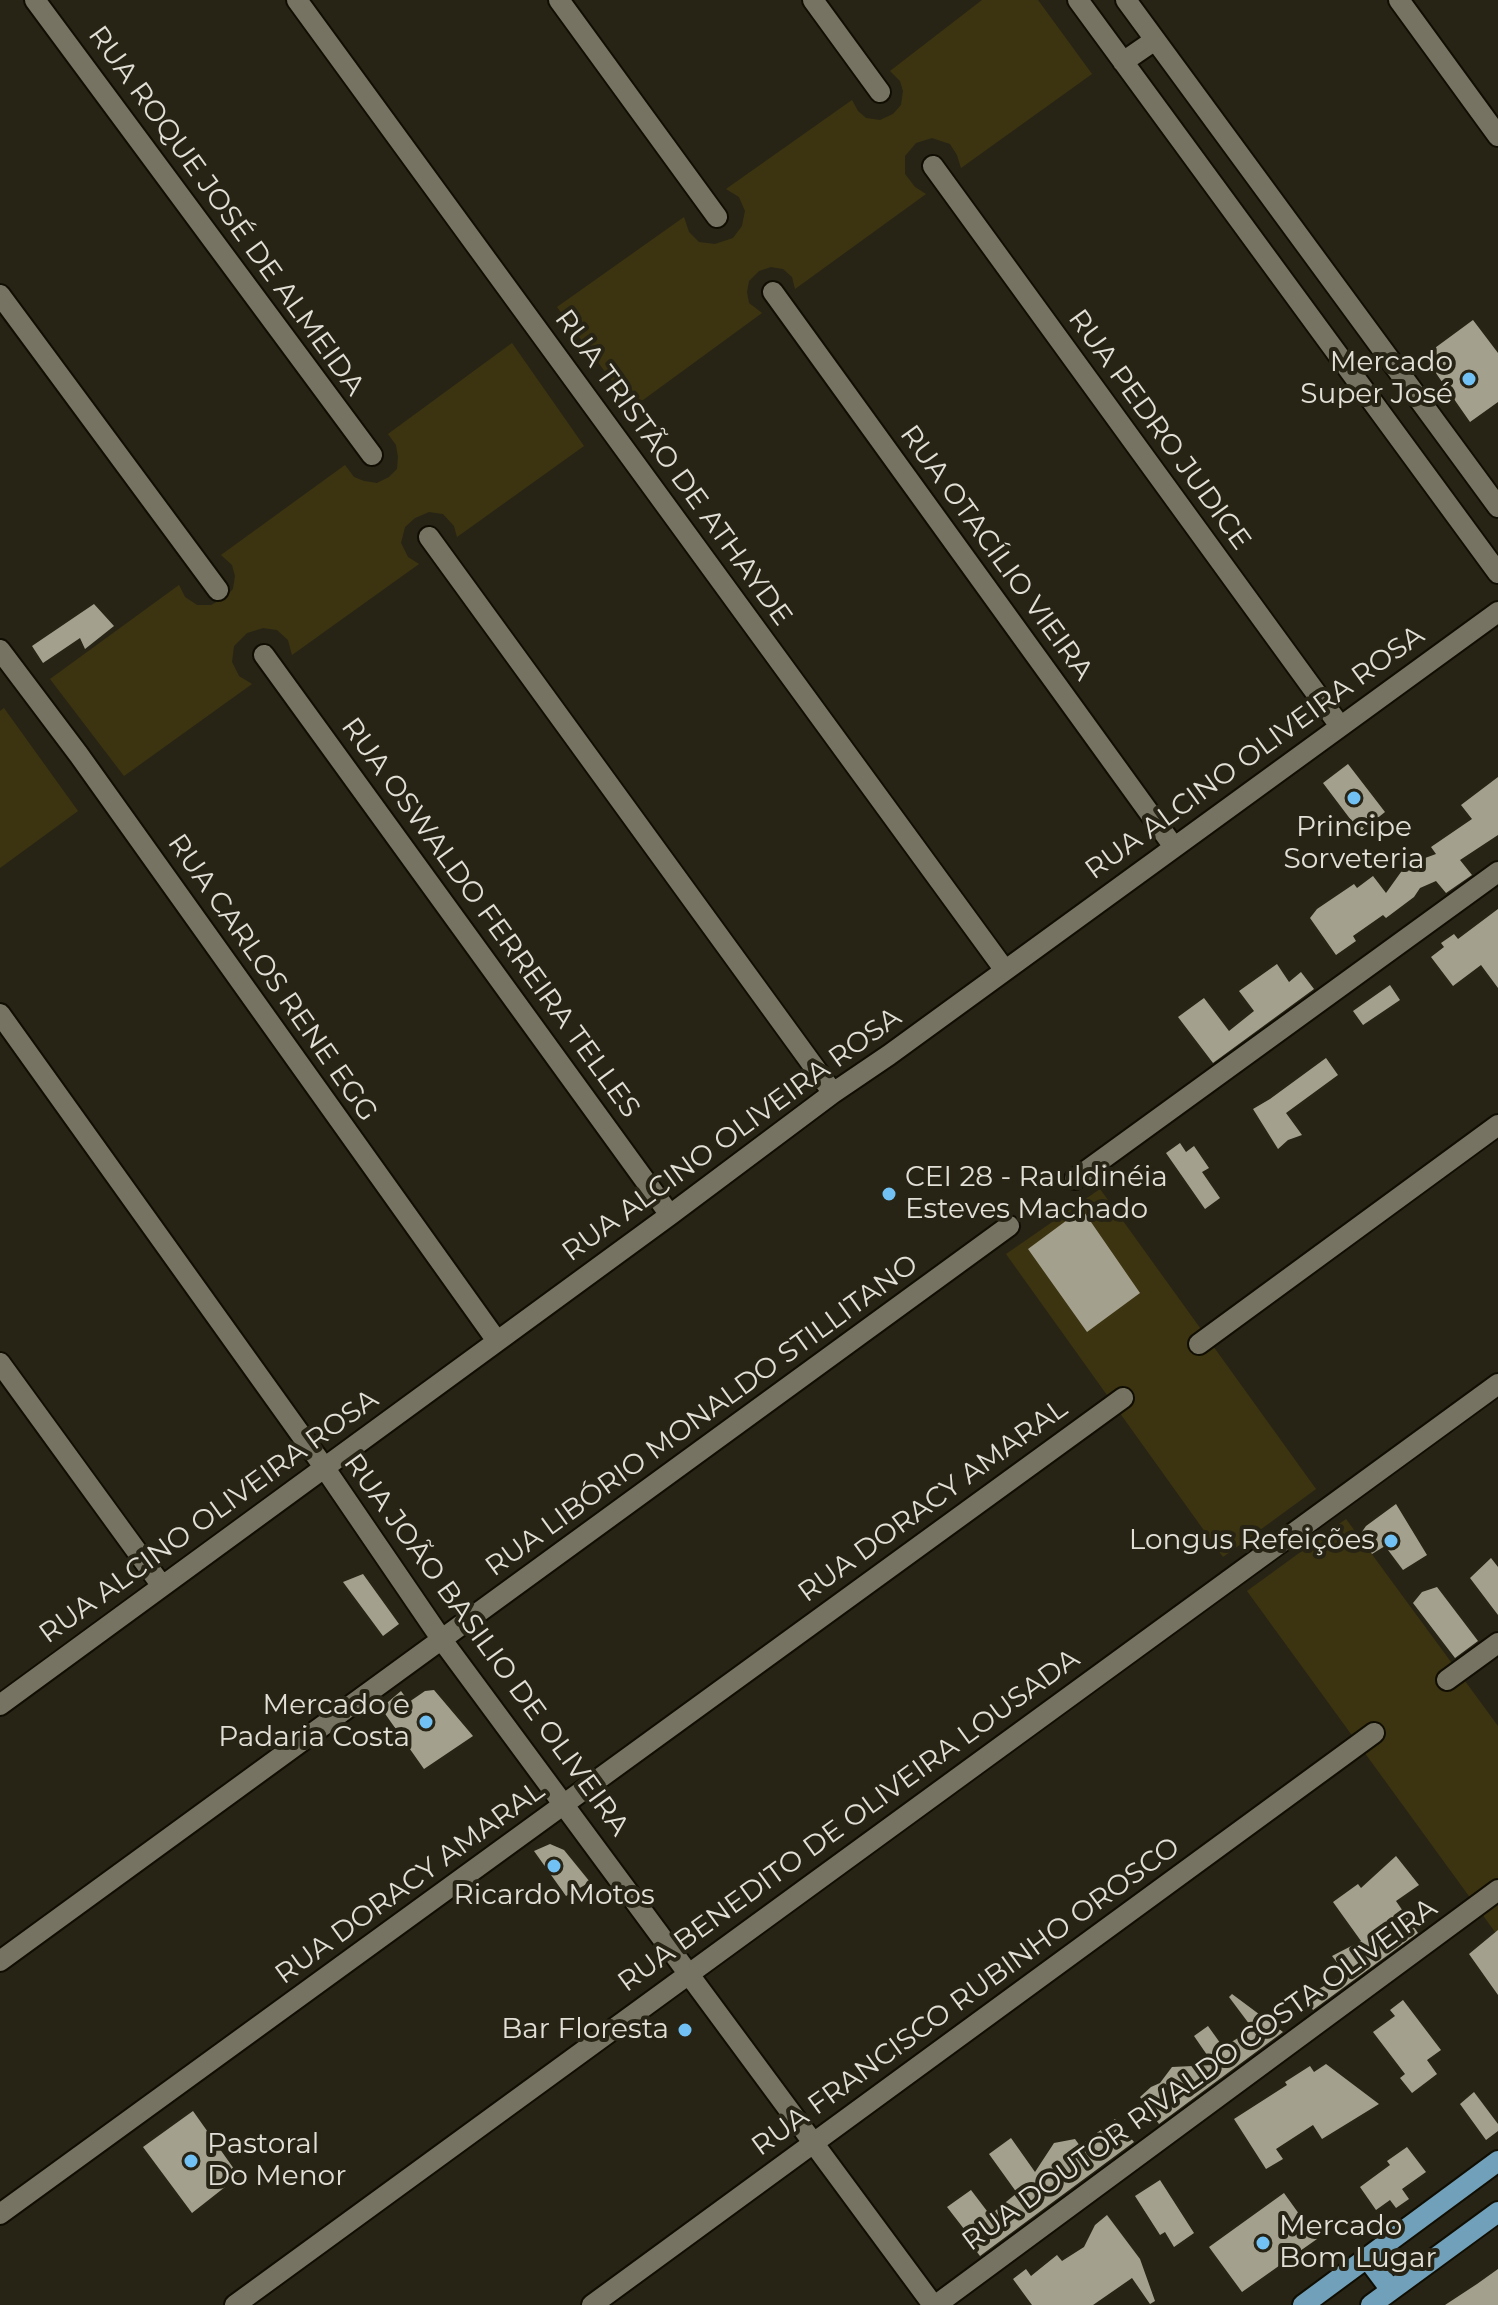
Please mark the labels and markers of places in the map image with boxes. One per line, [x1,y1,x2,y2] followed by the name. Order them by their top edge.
[1300,346,1453,412] place label: Mercado Super José
[1460,370,1478,388] marker: Mercado Super José
[1345,789,1363,807] marker: Principe Sorveteria
[1284,811,1424,877] place label: Principe Sorveteria
[905,1161,1168,1227] place label: CEI 28 - Rauldinéia Esteves Machado
[880,1185,898,1203] marker: CEI 28 - Rauldinéia Esteves Machado
[1129,1524,1375,1558] place label: Longus Refeições
[1382,1532,1400,1550] marker: Longus Refeições
[218,1689,410,1755] place label: Mercado e Padaria Costa
[417,1713,435,1731] marker: Mercado e Padaria Costa
[545,1857,563,1875] marker: Ricardo Motos
[453,1879,655,1913] place label: Ricardo Motos
[501,2013,669,2047] place label: Bar Floresta
[676,2021,694,2039] marker: Bar Floresta
[207,2128,346,2194] place label: Pastoral Do Menor
[182,2152,200,2170] marker: Pastoral Do Menor
[1279,2210,1437,2276] place label: Mercado Bom Lugar
[1254,2234,1272,2252] marker: Mercado Bom Lugar

